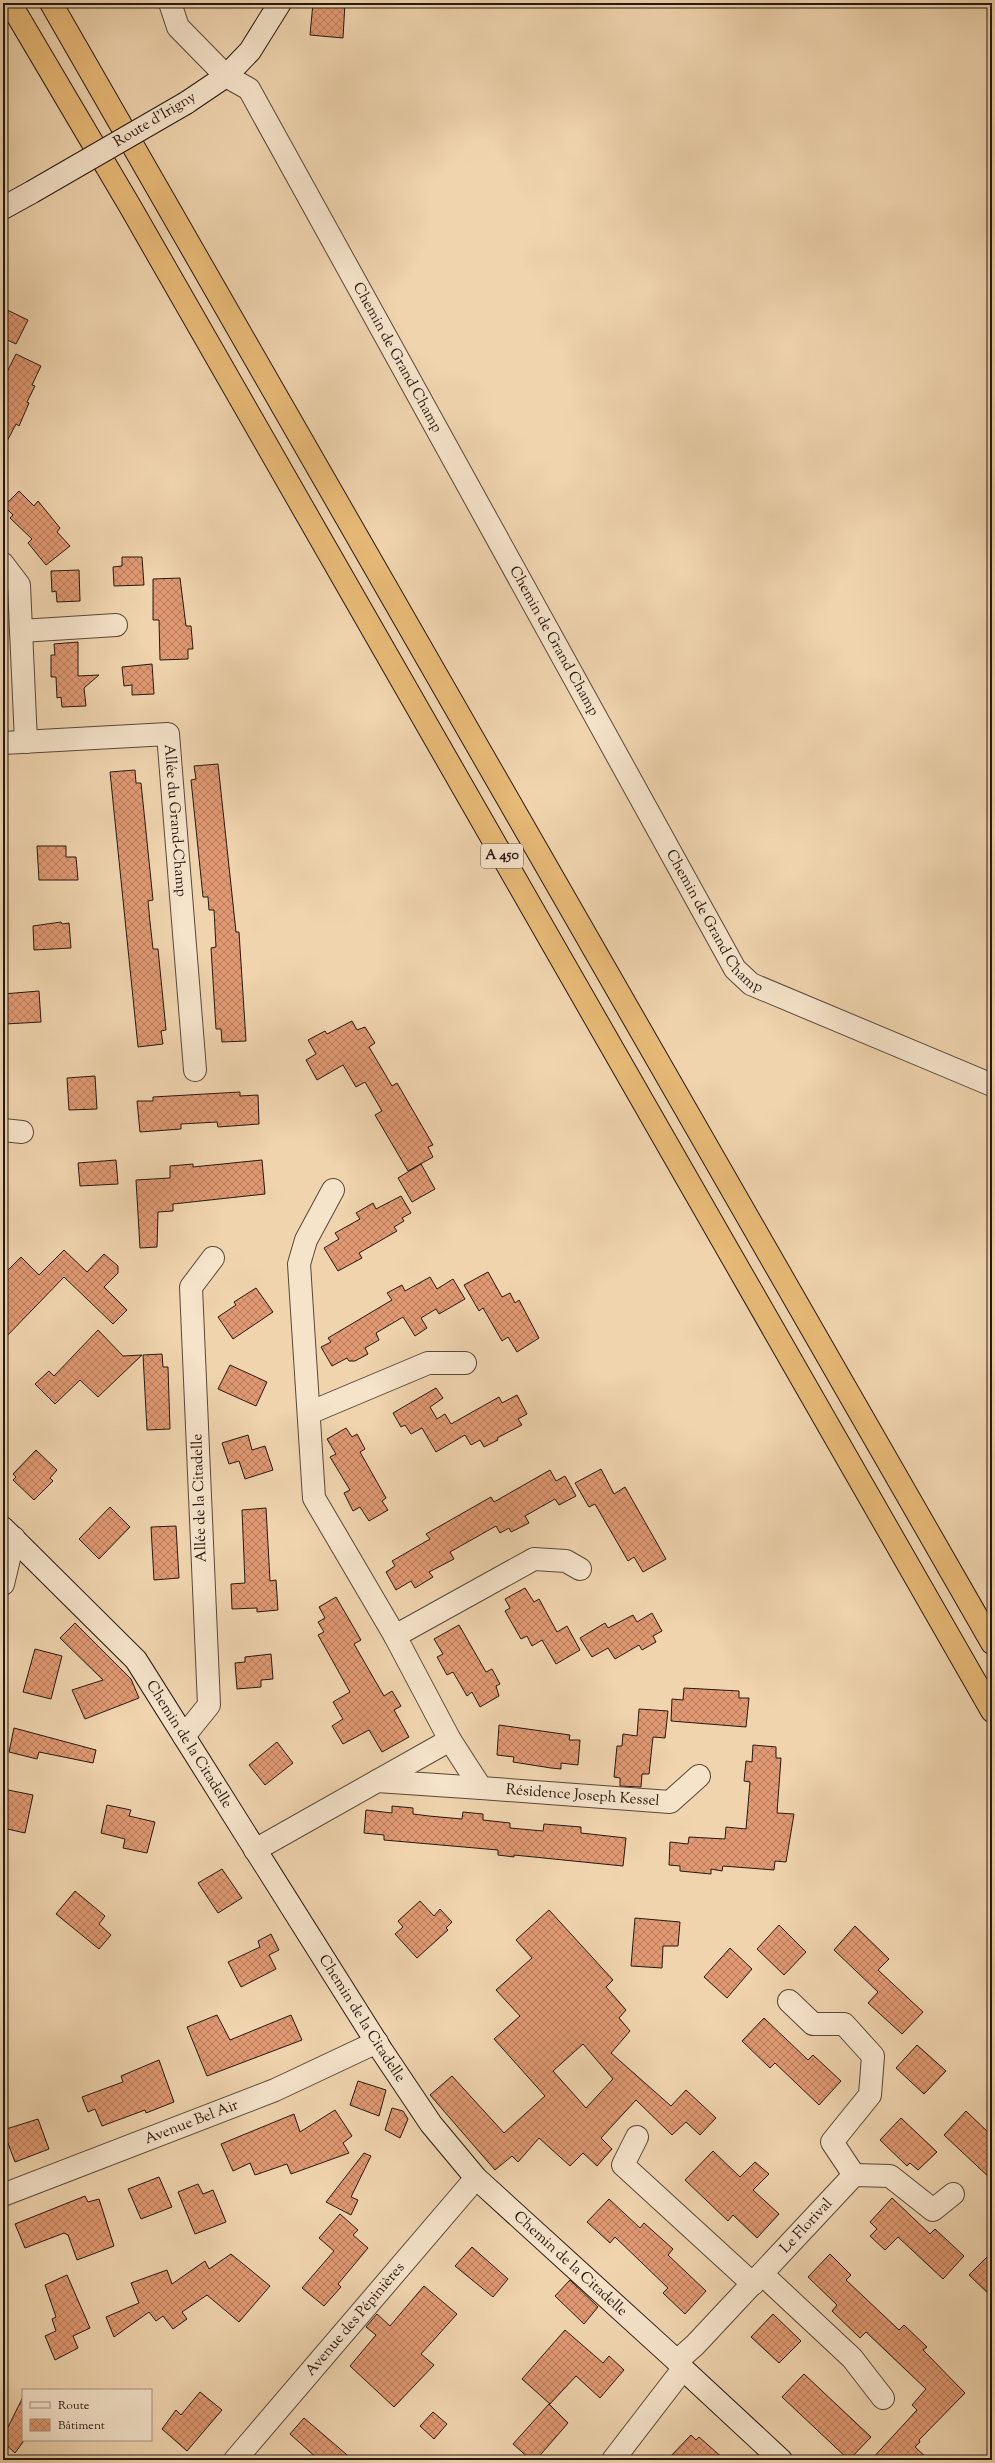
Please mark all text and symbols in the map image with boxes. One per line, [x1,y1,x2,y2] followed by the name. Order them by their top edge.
[110,87,201,153] street label: Route d'Irigny
[347,279,447,436] street label: Chemin de Grand Champ
[504,562,604,720] street label: Chemin de Grand Champ
[158,743,192,898] street label: Allée du Grand-Champ
[481,844,523,868] road number: A 450
[661,846,766,998] street label: Chemin de Grand Champ
[187,1433,213,1563] street label: Allée de la Citadelle
[141,1676,237,1812] street label: Chemin de la Citadelle
[505,1779,660,1812] street label: Résidence Joseph Kessel
[313,1950,411,2086] street label: Chemin de la Citadelle
[141,2094,242,2150] street label: Avenue Bel Air
[775,2194,837,2258] street label: Le Florival
[509,2206,632,2321] street label: Chemin de la Citadelle
[301,2258,410,2381] street label: Avenue des Pépinières
[22,2389,152,2441] legend
[58,2397,90,2415] text: Route
[58,2417,105,2435] text: Bâtiment

